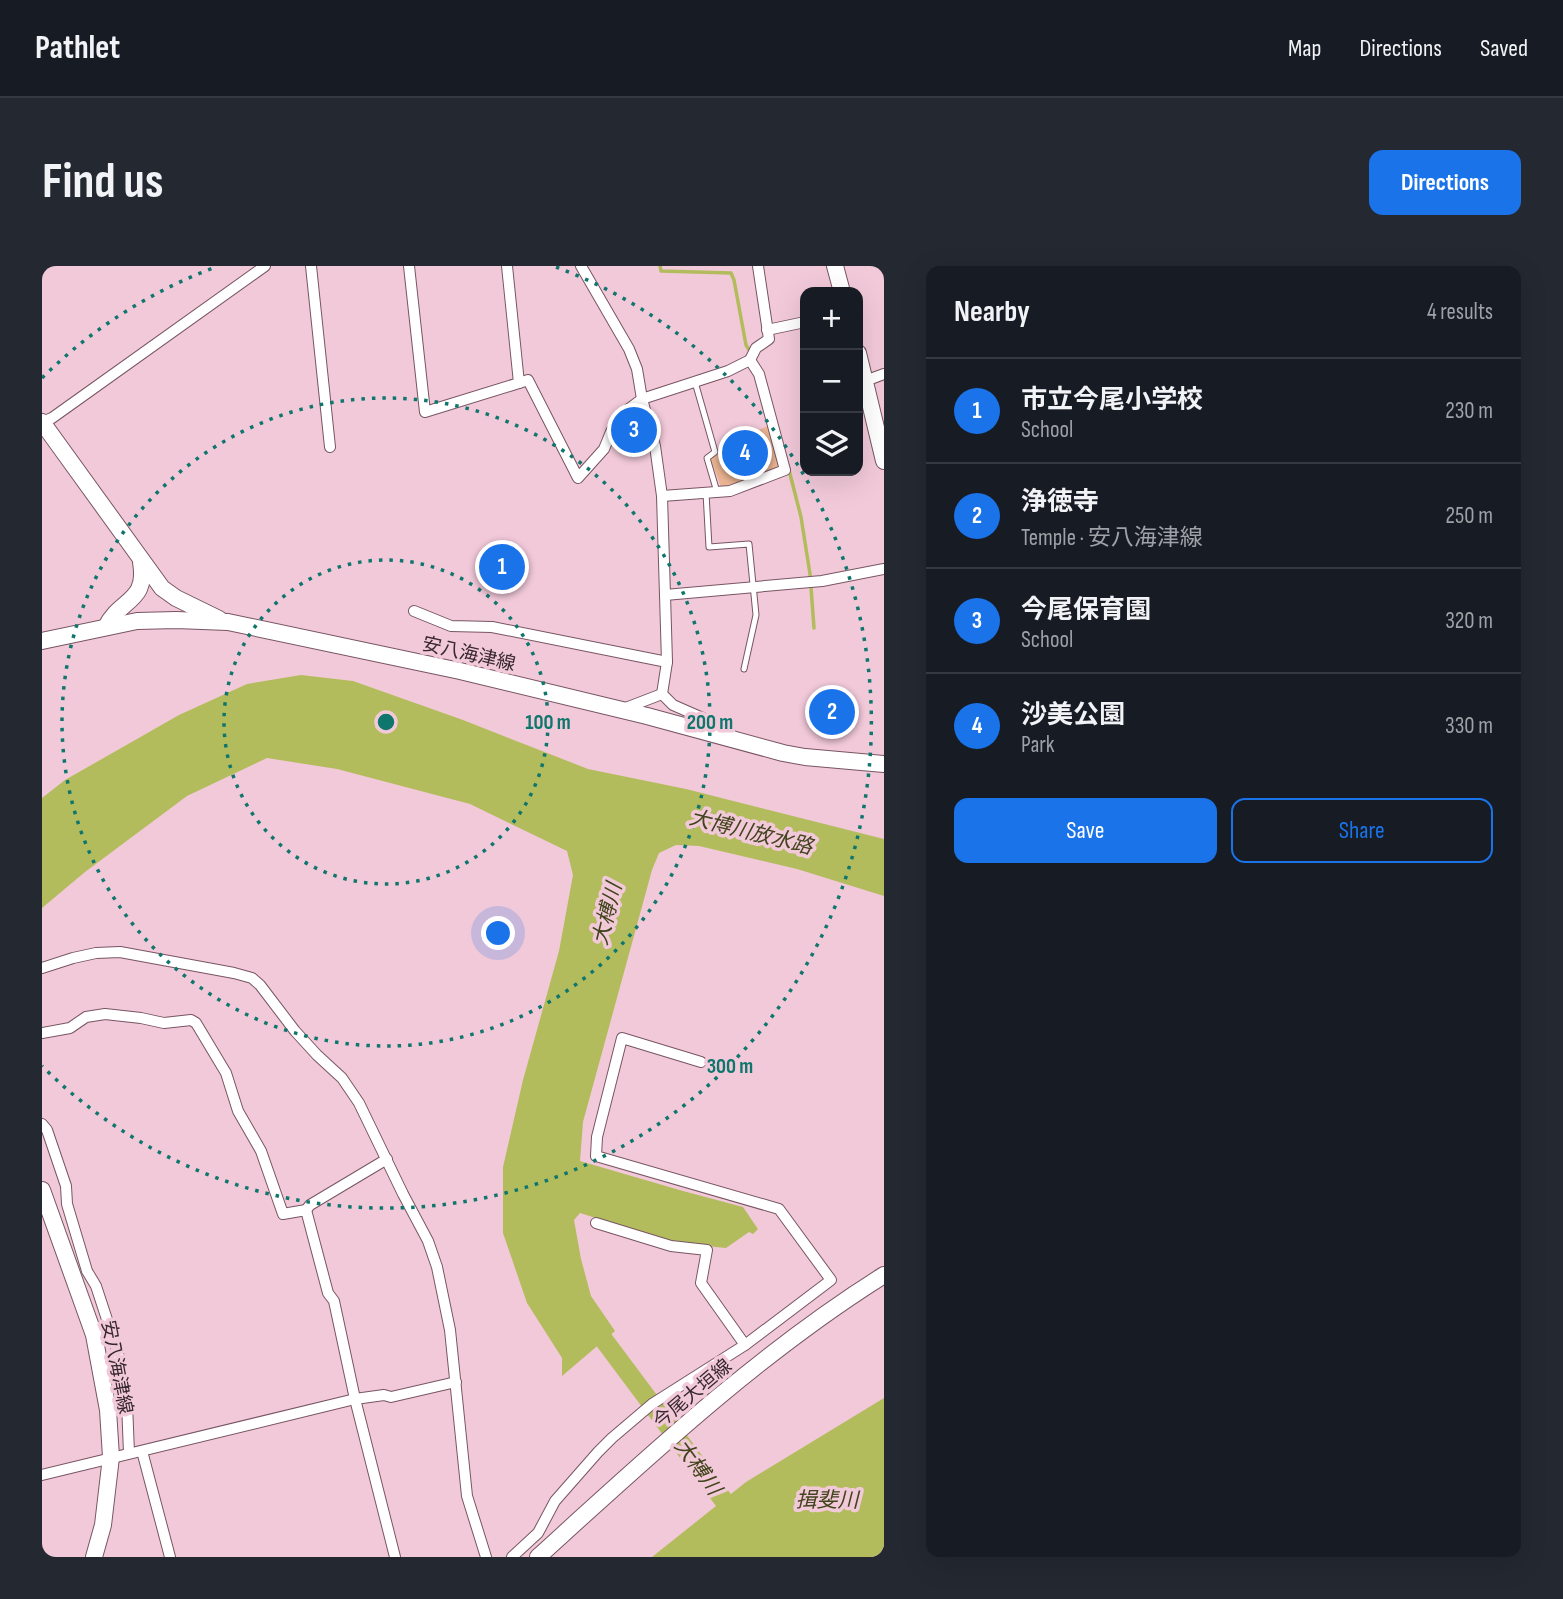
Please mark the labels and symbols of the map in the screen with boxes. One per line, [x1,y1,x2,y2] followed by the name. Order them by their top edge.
[611,404,657,456] pin: 3
[722,427,768,479] pin: 4
[479,541,525,593] pin: 1
[420,633,518,676] street label: 安八海津線
[809,686,855,738] pin: 2
[374,710,398,734] centre of rings
[525,710,571,735] text: 100 m
[687,710,733,735] text: 200 m
[687,805,817,860] water label: 大博川放水路
[588,879,628,948] water label: 大榑川
[481,916,515,950] your location
[707,1054,753,1079] text: 300 m
[96,1318,137,1416] street label: 安八海津線
[649,1355,737,1433] street label: 今尾大垣線
[669,1434,727,1502] water label: 大榑川
[796,1488,860,1513] water label: 揖斐川

